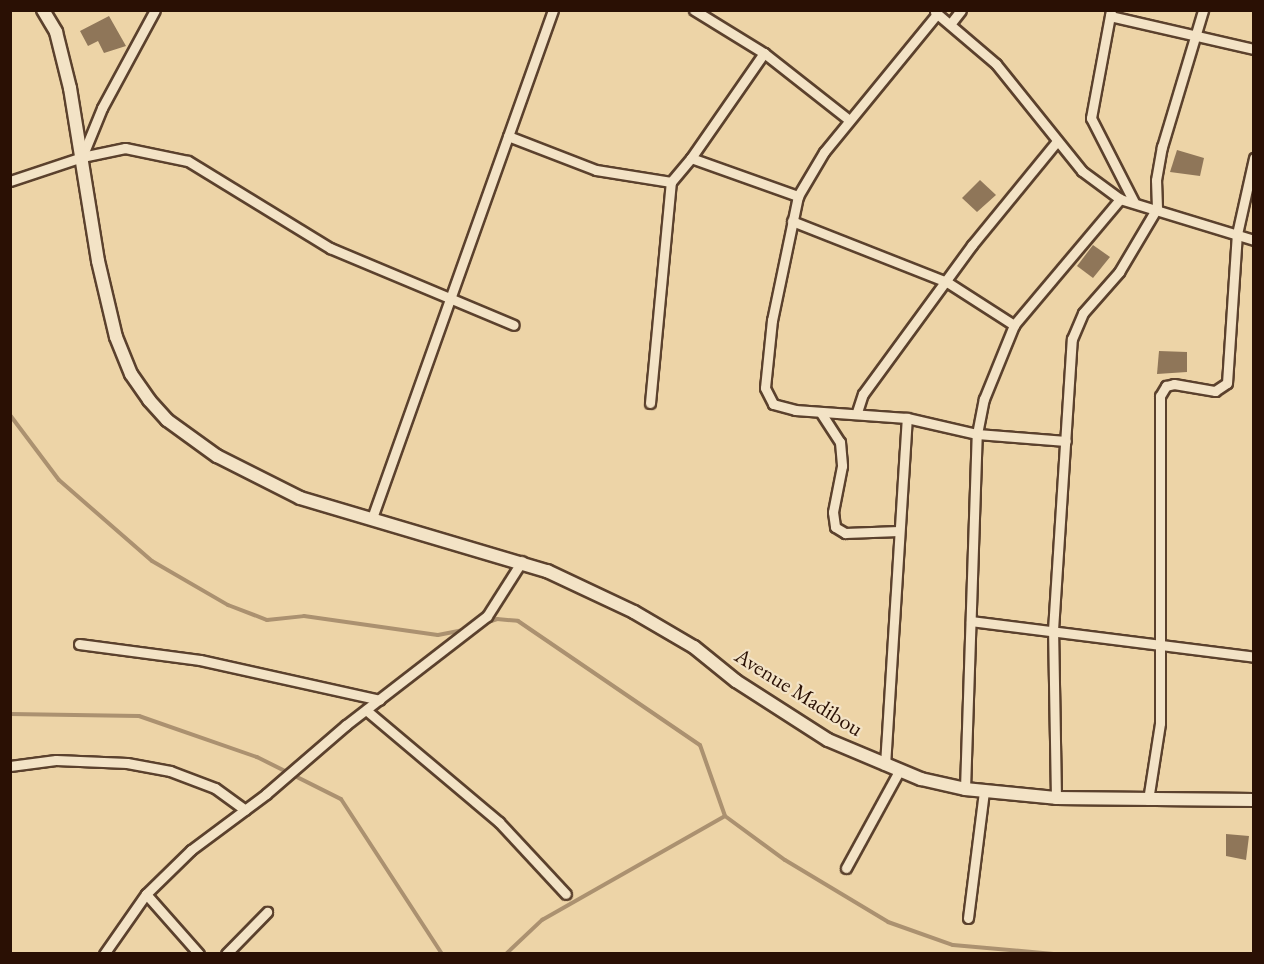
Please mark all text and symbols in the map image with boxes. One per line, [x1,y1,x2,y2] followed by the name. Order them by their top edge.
[730,642,868,742] street label: Avenue Madibou

